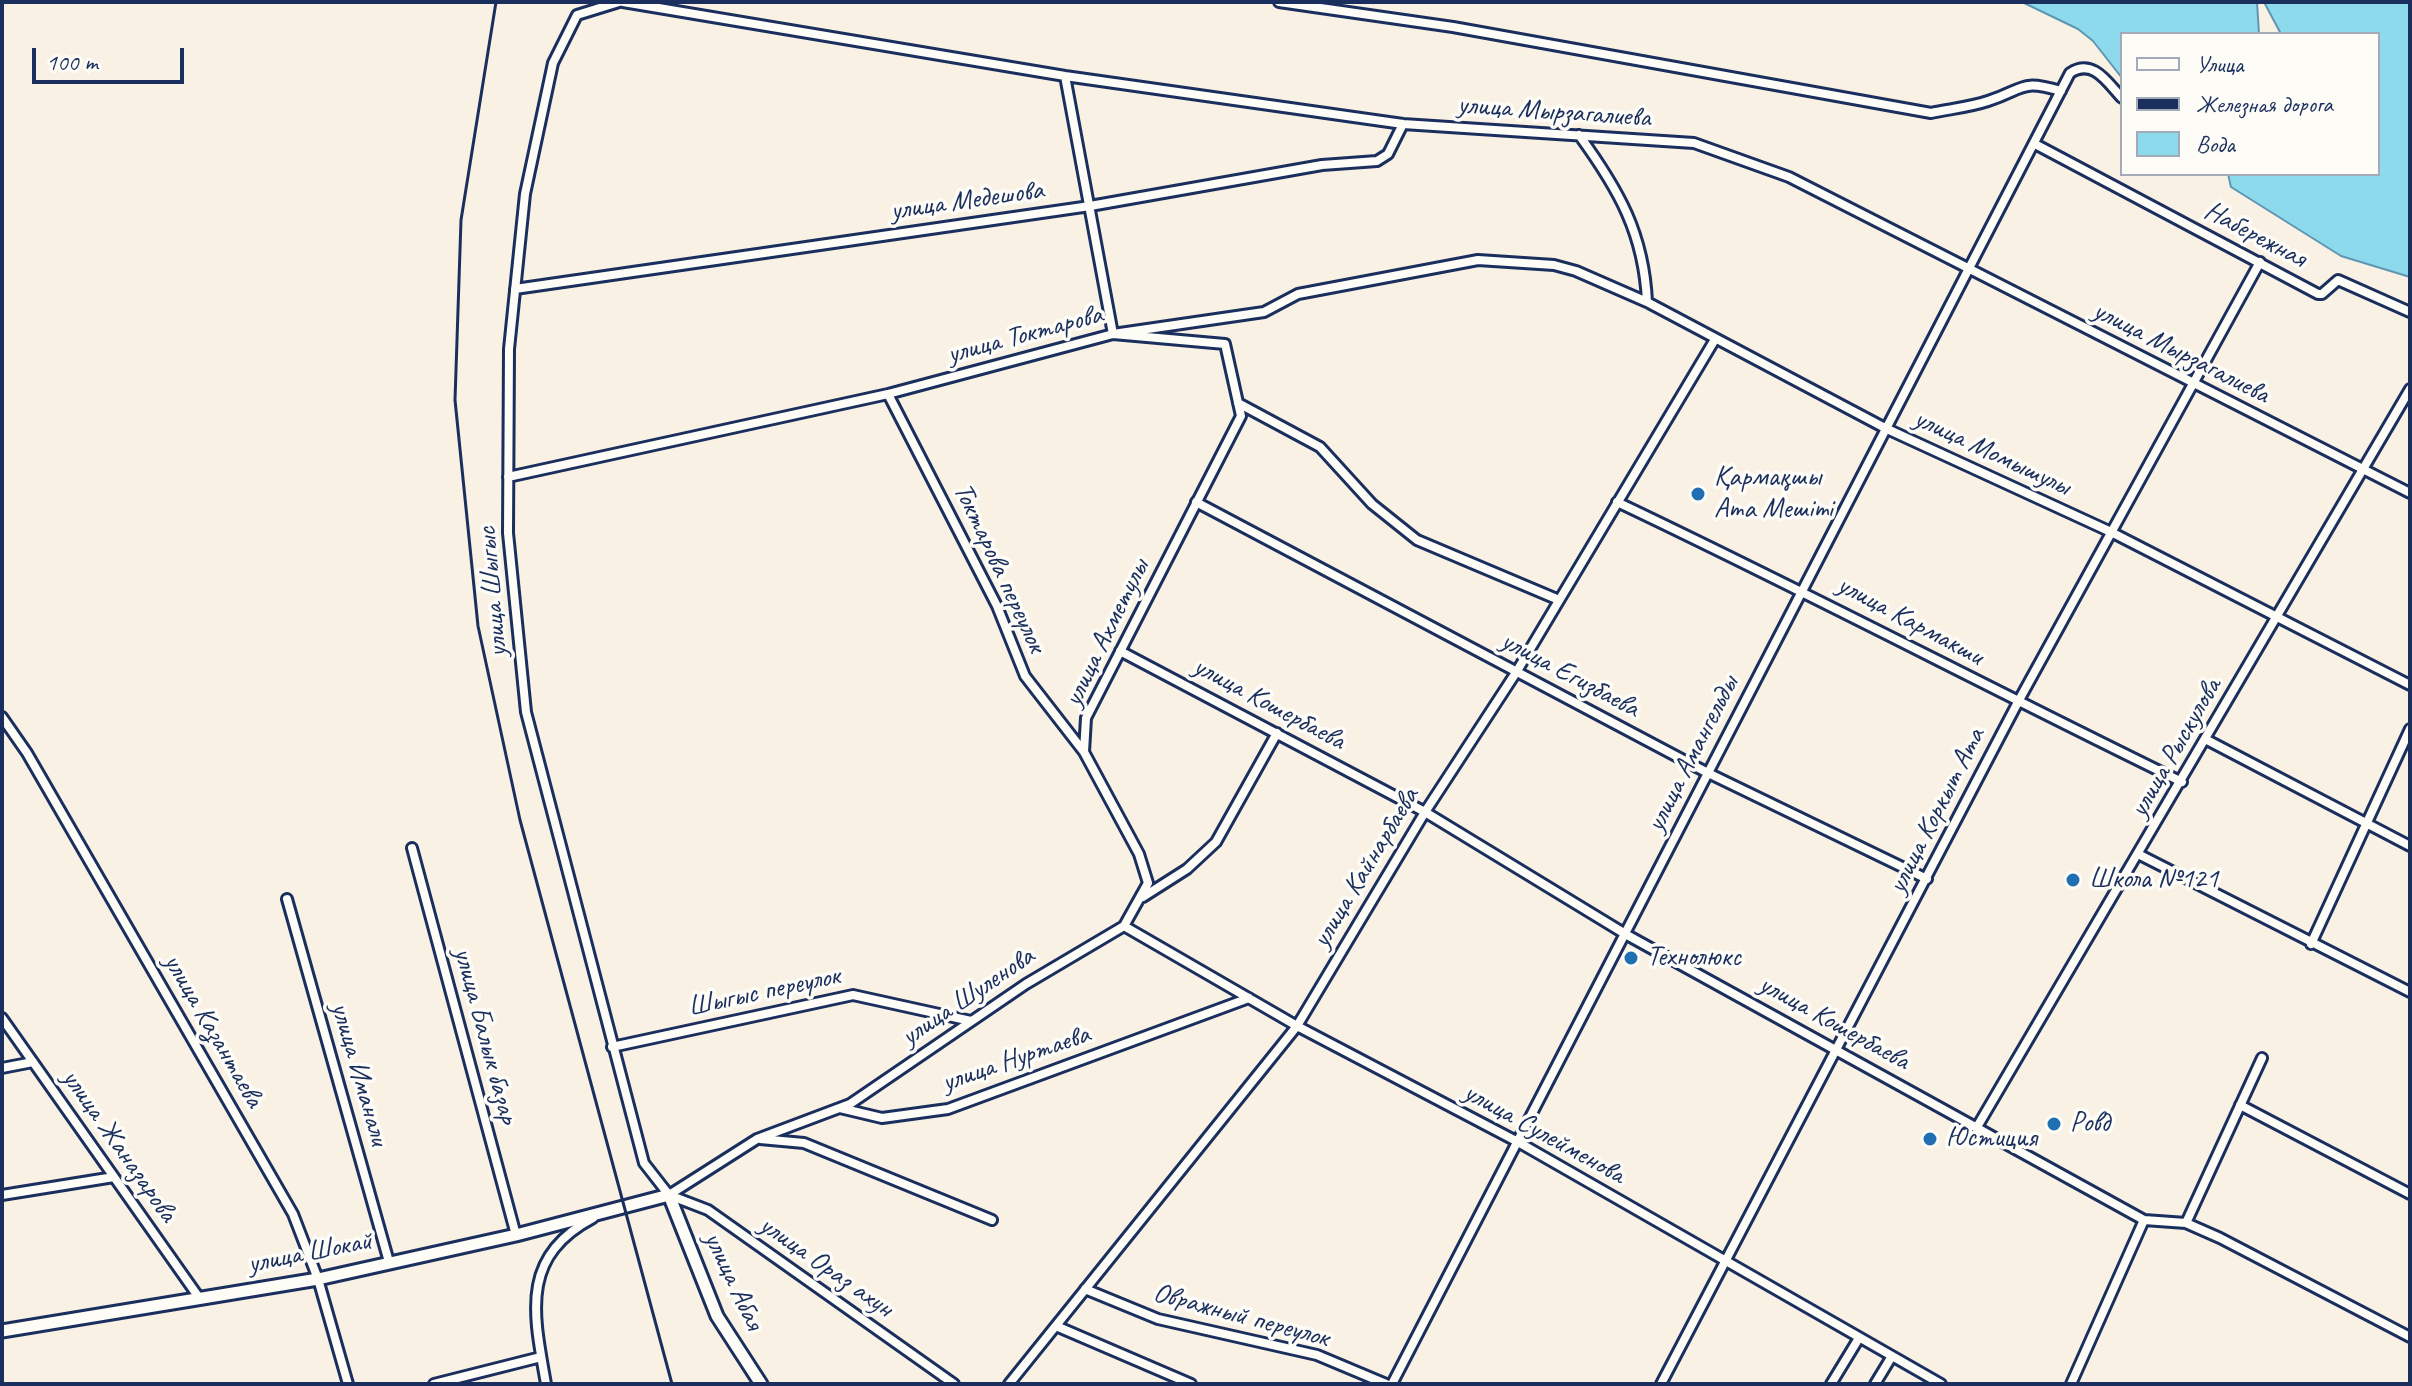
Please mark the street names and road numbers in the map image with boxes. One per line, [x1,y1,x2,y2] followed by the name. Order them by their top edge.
[1456,89,1652,135] street label: улица Мырзагалиева
[888,174,1046,228] street label: улица Медешова
[2198,194,2312,276] street label: Набережная
[2087,294,2275,412] street label: улица Мырзагалиева
[944,298,1106,372] street label: улица Токтарова
[1908,402,2076,504] street label: улица Момышулы
[945,478,1053,658] street label: Токтарова переулок
[471,526,515,658] street label: улица Шыгыс
[1057,554,1157,712] street label: улица Ахметулы
[1831,569,1989,673] street label: улица Кармакши
[1495,625,1645,725] street label: улица Егизбаева
[1187,650,1351,758] street label: улица Кошербаева
[1639,670,1747,838] street label: улица Амангельды
[2123,672,2229,824] street label: улица Рыскулова
[1881,723,1993,899] street label: улица Коркыт Ата
[1305,782,1427,954] street label: улица Кайнарбаева
[895,940,1041,1054] street label: улица Шуленова
[445,944,525,1128] street label: улица Балык базар
[156,948,270,1114] street label: улица Казантаева
[685,960,843,1024] street label: Шыгыс переулок
[1753,968,1915,1078] street label: улица Кошербаева
[323,999,395,1149] street label: улица Иманали
[938,1018,1094,1100] street label: улица Нуртаева
[54,1063,184,1229] street label: улица Жаназарова
[1458,1076,1630,1192] street label: улица Сулейменова
[753,1209,899,1325] street label: улица Ораз ахун
[245,1225,375,1281] street label: улица Шокай
[696,1227,770,1335] street label: улица Абая
[1150,1276,1332,1356] street label: Овражный переулок

